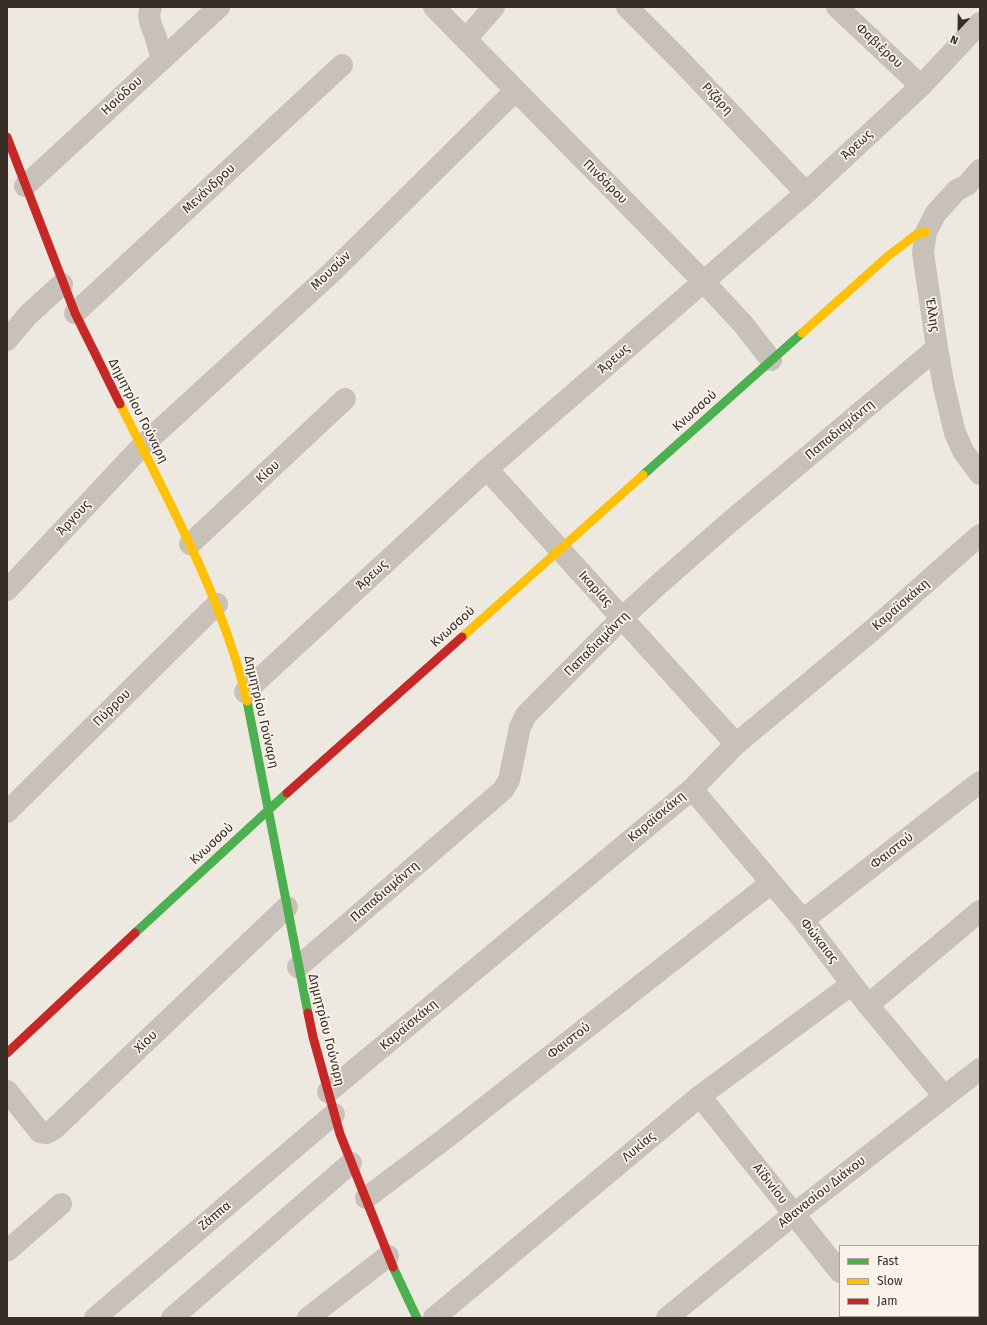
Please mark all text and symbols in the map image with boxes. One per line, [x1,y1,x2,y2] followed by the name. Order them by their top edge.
[939,8,979,48] north arrow
[852,20,906,72] street label: Φαβιέρου
[949,32,960,47] text: N
[98,73,146,119] street label: Ησιόδου
[698,80,736,118] street label: Ριζάρη
[838,127,876,163] street label: Άρεως
[580,157,630,207] street label: Πινδάρου
[179,161,239,217] street label: Μενάνδρου
[308,248,354,294] street label: Μουσών
[922,297,942,333] street label: Έλλης
[595,341,633,377] street label: Άρεως
[105,356,171,466] street label: Δημητρίου Γούναρη
[670,387,720,435] street label: Κνωσσού
[802,396,878,464] street label: Παπαδιαμάντη
[253,457,283,487] street label: Κίου
[54,497,94,539] street label: Άργους
[353,557,391,593] street label: Άρεως
[575,568,615,610] street label: Ικαρίας
[869,576,933,634] street label: Καραϊσκάκη
[428,603,478,651] street label: Κνωσσού
[561,608,633,680] street label: Παπαδιαμάντη
[240,654,282,770] street label: Δημητρίου Γούναρη
[90,686,134,730] street label: Πύρρου
[625,788,689,846] street label: Καραϊσκάκη
[187,820,237,868] street label: Κνωσσού
[867,829,917,873] street label: Φαιστού
[348,858,422,926] street label: Παπαδιαμάντη
[797,916,841,966] street label: Φώκαιας
[304,972,348,1088] street label: Δημητρίου Γούναρη
[377,996,441,1054] street label: Καραϊσκάκη
[544,1019,594,1063] street label: Φαιστού
[131,1027,161,1057] street label: Χίου
[619,1128,659,1166] street label: Λυκίας
[775,1153,869,1231] street label: Αθανασίου Διάκου
[749,1161,791,1207] street label: Αϊδινίου
[196,1198,234,1234] street label: Ζάππα
[839,1245,979,1317] legend
[877,1254,899,1268] text: Fast
[877,1274,903,1288] text: Slow
[877,1294,897,1308] text: Jam

